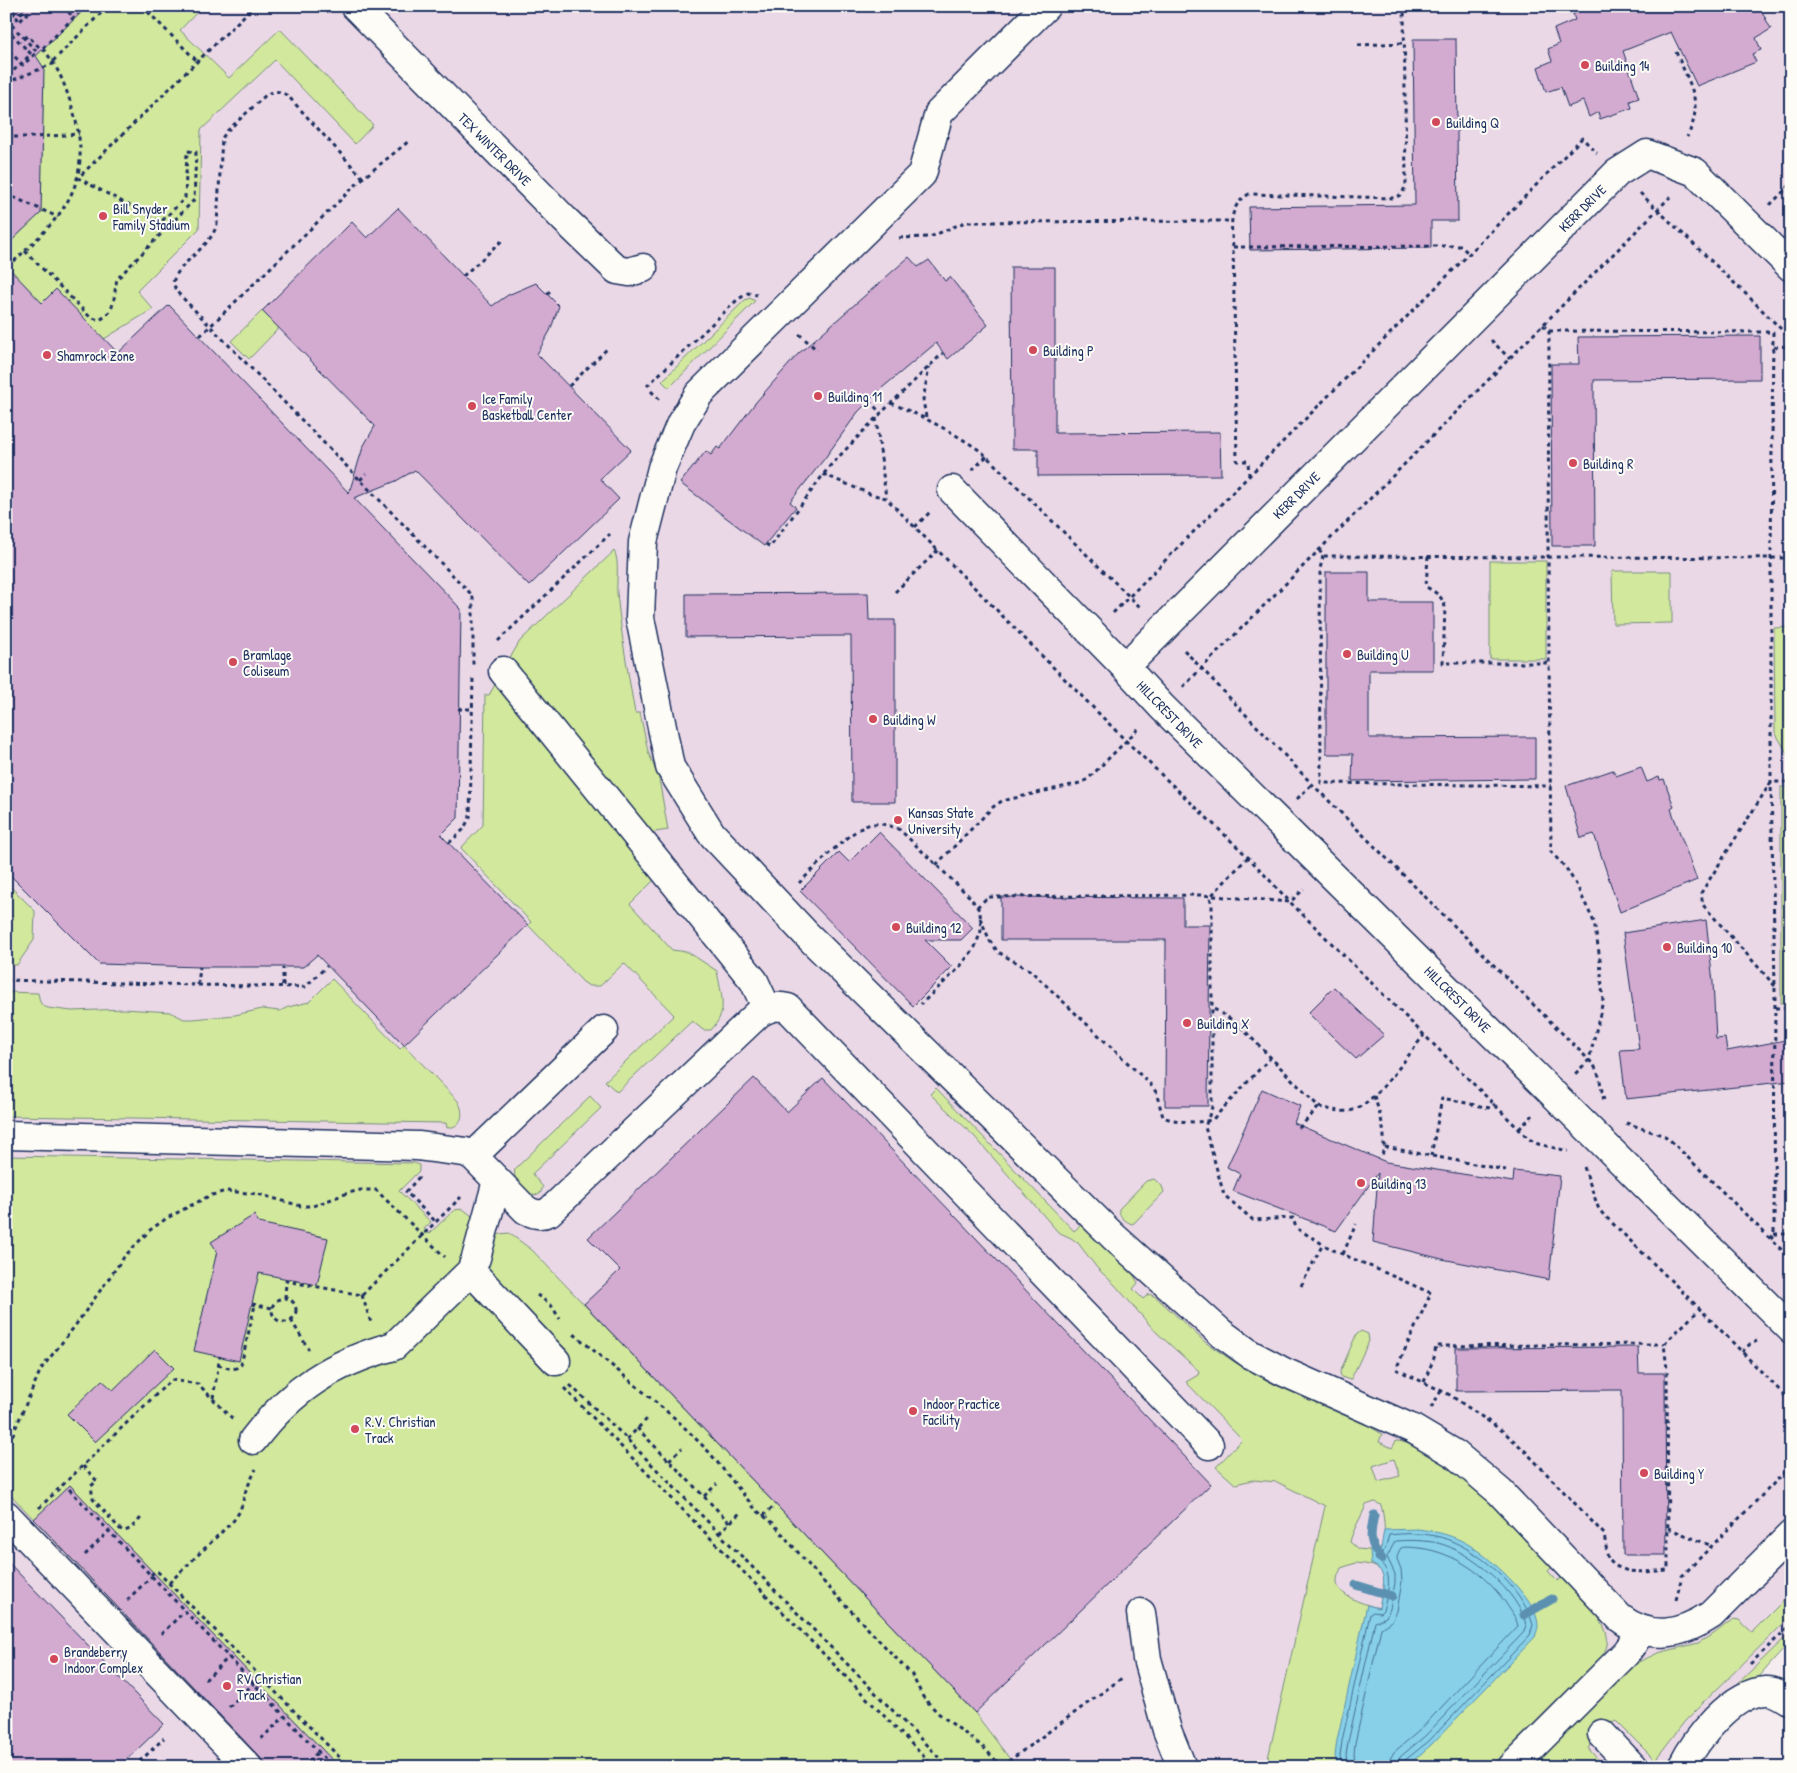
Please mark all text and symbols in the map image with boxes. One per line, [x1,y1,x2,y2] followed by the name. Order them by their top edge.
[1595,56,1649,76] place label: Building 14
[1579,59,1591,71] marker: Building 14
[454,108,536,190] street label: TEX WINTER DRIVE
[1446,113,1499,133] place label: Building Q
[1430,116,1442,128] marker: Building Q
[1554,180,1610,236] street label: KERR DRIVE
[112,199,190,235] place label: Bill Snyder Family Stadium
[97,210,109,222] marker: Bill Snyder Family Stadium
[1043,341,1094,361] place label: Building P
[1027,344,1039,356] marker: Building P
[57,346,135,365] place label: Shamrock Zone
[41,349,53,361] marker: Shamrock Zone
[828,387,882,407] place label: Building 11
[482,389,573,424] place label: Ice Family Basketball Center
[812,390,824,402] marker: Building 11
[466,400,478,412] marker: Ice Family Basketball Center
[1583,454,1633,474] place label: Building R
[1567,457,1579,469] marker: Building R
[1268,467,1324,523] street label: KERR DRIVE
[243,645,292,680] place label: Bramlage Coliseum
[1357,645,1409,665] place label: Building U
[1341,648,1353,660] marker: Building U
[227,656,239,668] marker: Bramlage Coliseum
[1133,676,1207,752] street label: HILLCREST DRIVE
[883,710,936,730] place label: Building W
[867,713,879,725] marker: Building W
[908,803,974,839] place label: Kansas State University
[892,814,904,826] marker: Kansas State University
[906,918,962,938] place label: Building 12
[890,921,902,933] marker: Building 12
[1677,938,1732,958] place label: Building 10
[1661,941,1673,953] marker: Building 10
[1421,962,1495,1036] street label: HILLCREST DRIVE
[1197,1014,1250,1034] place label: Building X
[1181,1017,1193,1029] marker: Building X
[1371,1174,1426,1194] place label: Building 13
[1355,1177,1367,1189] marker: Building 13
[922,1394,1000,1430] place label: Indoor Practice Facility
[907,1405,919,1417] marker: Indoor Practice Facility
[365,1412,436,1447] place label: R.V. Christian Track
[349,1423,361,1435] marker: R.V. Christian Track
[1654,1464,1705,1484] place label: Building Y
[1638,1467,1650,1479] marker: Building Y
[64,1642,143,1678] place label: Brandeberry Indoor Complex
[48,1653,60,1665] marker: Brandeberry Indoor Complex
[237,1669,302,1704] place label: RV Christian Track
[221,1680,233,1692] marker: RV Christian Track

